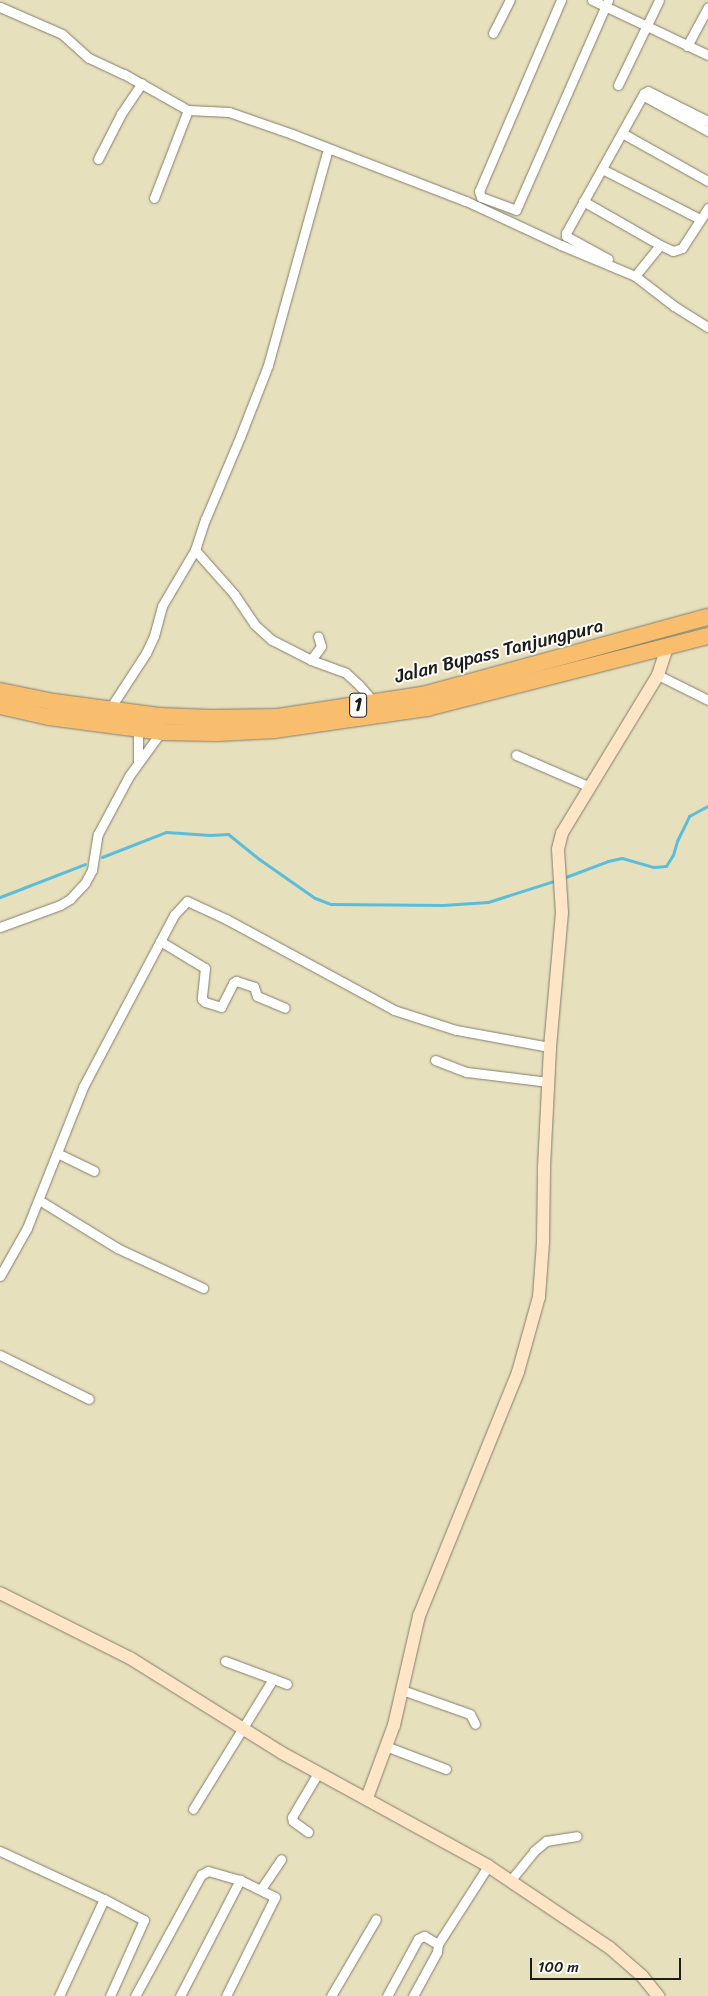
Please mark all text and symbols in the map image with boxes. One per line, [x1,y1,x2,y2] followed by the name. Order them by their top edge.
[392,614,606,688] street label: Jalan Bypass Tanjungpura
[348,690,368,720] road number: 1
[533,1948,684,1980] scale bar
[538,1954,579,1980] text: 100 m

